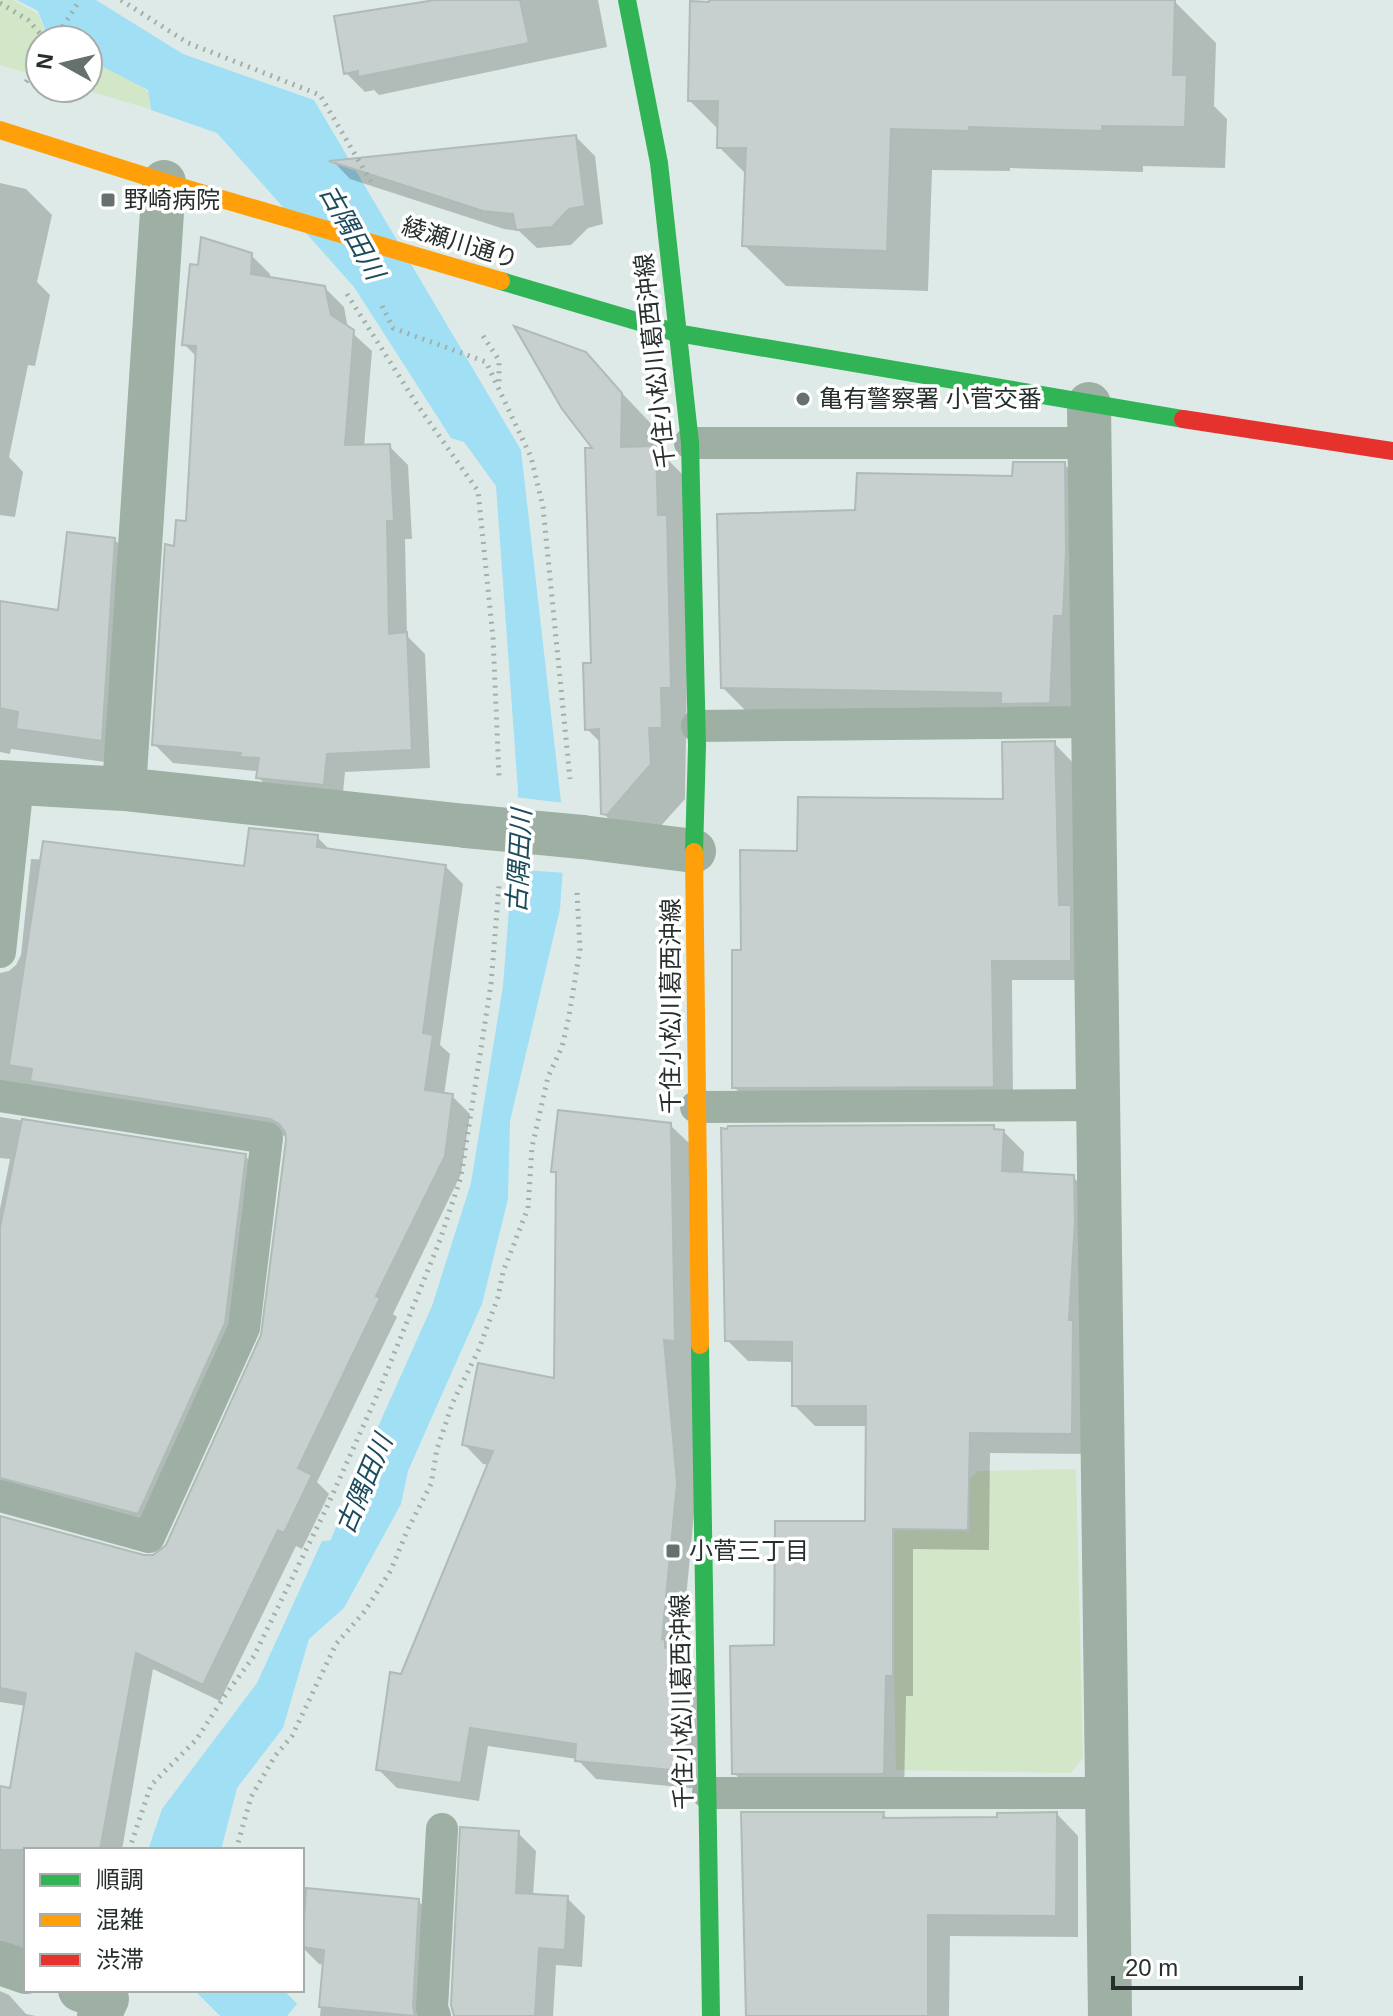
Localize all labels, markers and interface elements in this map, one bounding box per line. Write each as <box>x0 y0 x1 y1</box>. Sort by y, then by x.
north arrow <box>24 24 104 104</box>
text: N <box>31 52 58 71</box>
water label: 古隅田川 <box>314 179 392 287</box>
place label: 野崎病院 <box>124 186 220 213</box>
marker: 野崎病院 <box>99 191 117 209</box>
street label: 綾瀬川通り <box>399 212 521 273</box>
street label: 千住小松川葛西沖線 <box>630 252 679 470</box>
place label: 亀有警察署 小菅交番 <box>819 385 1042 412</box>
marker: 亀有警察署 小菅交番 <box>794 390 812 408</box>
water label: 古隅田川 <box>501 805 537 914</box>
street label: 千住小松川葛西沖線 <box>657 898 684 1114</box>
water label: 古隅田川 <box>330 1428 399 1538</box>
place label: 小菅三丁目 <box>689 1537 809 1564</box>
marker: 小菅三丁目 <box>664 1542 682 1560</box>
street label: 千住小松川葛西沖線 <box>666 1594 697 1810</box>
legend <box>24 1848 304 1992</box>
text: 順調 <box>96 1866 144 1893</box>
text: 混雑 <box>96 1906 144 1933</box>
scale bar <box>1113 1940 1301 1990</box>
text: 渋滞 <box>96 1946 144 1973</box>
text: 20 m <box>1125 1954 1178 1981</box>

